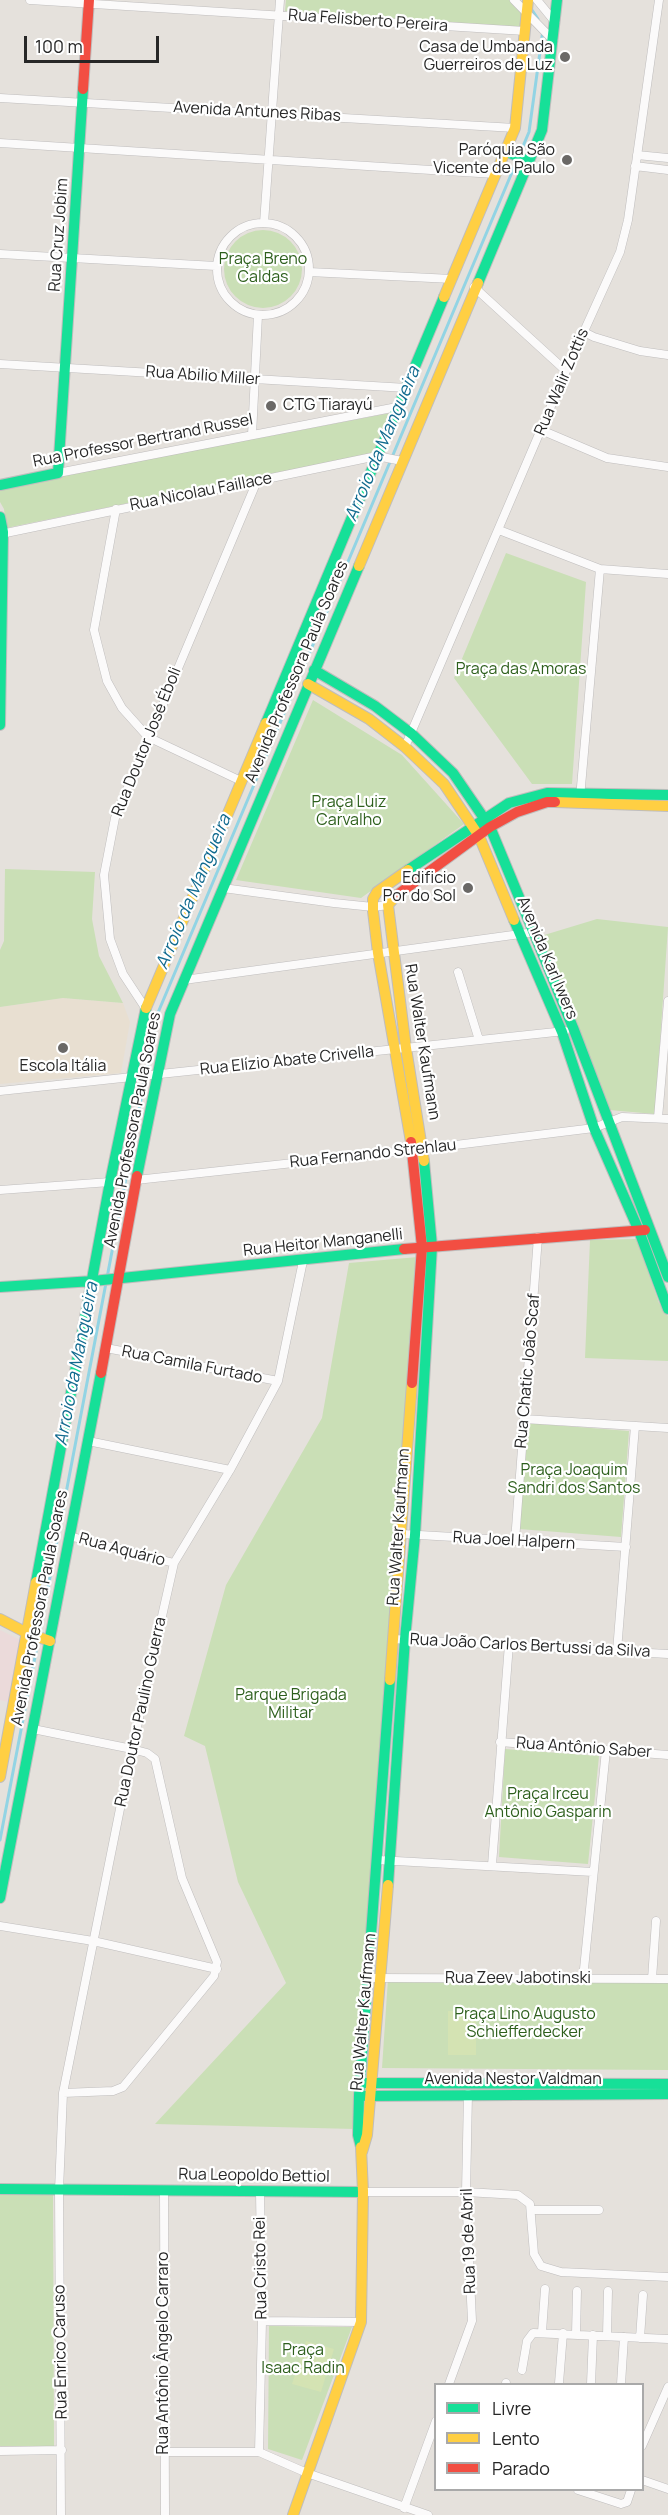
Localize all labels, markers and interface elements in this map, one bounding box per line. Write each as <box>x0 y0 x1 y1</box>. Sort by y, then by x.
street label: Rua Felisberto Pereira <box>287 6 449 36</box>
scale bar <box>27 24 162 62</box>
text: 100 m <box>35 34 83 58</box>
place label: Casa de Umbanda Guerreiros de Luz <box>419 38 553 76</box>
marker: Casa de Umbanda Guerreiros de Luz <box>558 50 572 64</box>
street label: Avenida Antunes Ribas <box>173 98 341 126</box>
place label: Paróquia São Vicente de Paulo <box>433 141 555 179</box>
marker: Paróquia São Vicente de Paulo <box>560 153 574 167</box>
street label: Rua Cruz Jobim <box>45 178 73 292</box>
park label: Praça Breno Caldas <box>219 250 307 288</box>
street label: Rua Walir Zottis <box>531 326 593 438</box>
street label: Rua Abilio Miller <box>145 362 261 390</box>
water label: Arroio da Mangueira <box>341 364 425 524</box>
place label: CTG Tiarayú <box>283 396 372 416</box>
marker: CTG Tiarayú <box>264 399 278 413</box>
street label: Rua Professor Bertrand Russel <box>31 410 255 472</box>
street label: Rua Nicolau Faillace <box>128 469 274 515</box>
street label: Avenida Professora Paula Soares <box>241 558 353 786</box>
park label: Praça das Amoras <box>456 660 586 680</box>
street label: Rua Doutor José Éboli <box>108 665 186 819</box>
park label: Praça Luiz Carvalho <box>312 793 386 831</box>
water label: Arroio da Mangueira <box>152 812 236 972</box>
place label: Edificio Por do Sol <box>383 869 456 907</box>
marker: Edificio Por do Sol <box>461 881 475 895</box>
street label: Avenida Karl Iwers <box>513 894 581 1022</box>
street label: Rua Walter Kaufmann <box>400 962 444 1122</box>
street label: Avenida Professora Paula Soares <box>101 1011 165 1249</box>
marker: Escola Itália <box>56 1041 70 1055</box>
street label: Rua Elízio Abate Crivella <box>199 1042 375 1080</box>
place label: Escola Itália <box>20 1057 106 1077</box>
street label: Rua Fernando Strehlau <box>289 1136 457 1172</box>
street label: Rua Heitor Manganelli <box>242 1225 404 1261</box>
water label: Arroio da Mangueira <box>51 1281 103 1447</box>
street label: Rua Chatic João Scaf <box>512 1293 544 1449</box>
street label: Rua Camila Furtado <box>120 1342 264 1388</box>
street label: Rua Walter Kaufmann <box>384 1448 414 1606</box>
park label: Praça Joaquim Sandri dos Santos <box>508 1461 640 1499</box>
street label: Avenida Professora Paula Soares <box>8 1489 72 1727</box>
street label: Rua Joel Halpern <box>452 1528 576 1554</box>
street label: Rua Aquário <box>77 1529 167 1571</box>
street label: Rua Doutor Paulino Guerra <box>112 1615 170 1809</box>
street label: Rua João Carlos Bertussi da Silva <box>409 1630 651 1662</box>
park label: Parque Brigada Militar <box>235 1686 347 1724</box>
street label: Rua Antônio Saber <box>515 1734 653 1762</box>
park label: Praça Irceu Antônio Gasparin <box>484 1785 612 1823</box>
street label: Rua Walter Kaufmann <box>348 1932 380 2092</box>
street label: Rua Zeev Jabotinski <box>445 1969 591 1989</box>
park label: Praça Lino Augusto Schiefferdecker <box>454 2005 596 2043</box>
street label: Avenida Nestor Valdman <box>424 2070 602 2090</box>
street label: Rua Leopoldo Bettiol <box>178 2165 330 2187</box>
street label: Rua 19 de Abril <box>458 2188 480 2294</box>
street label: Rua Cristo Rei <box>251 2216 271 2320</box>
street label: Rua Antônio Ângelo Carraro <box>154 2251 174 2455</box>
street label: Rua Enrico Caruso <box>50 2285 72 2419</box>
park label: Praça Isaac Radin <box>261 2341 345 2379</box>
legend <box>434 2383 644 2491</box>
text: Livre <box>492 2396 531 2420</box>
text: Lento <box>492 2426 540 2450</box>
text: Parado <box>492 2456 550 2480</box>

